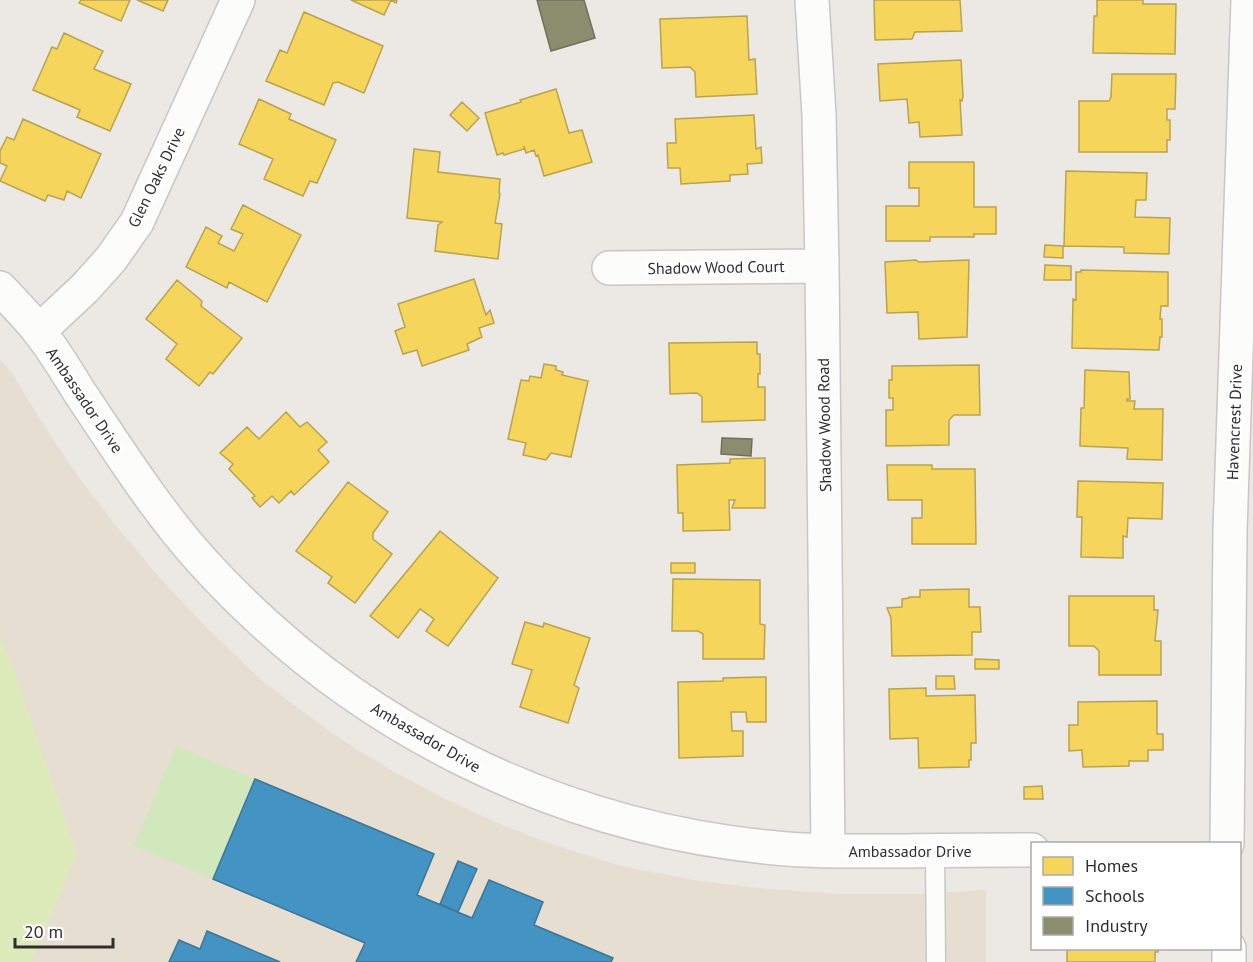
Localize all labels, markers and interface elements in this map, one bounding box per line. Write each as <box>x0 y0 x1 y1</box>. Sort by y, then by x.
street label: Glen Oaks Drive <box>123 124 189 230</box>
street label: Shadow Wood Court <box>647 256 785 278</box>
street label: Ambassador Drive <box>42 343 128 457</box>
street label: Shadow Wood Road <box>813 358 835 492</box>
street label: Havencrest Drive <box>1222 364 1246 480</box>
street label: Ambassador Drive <box>368 698 484 776</box>
street label: Ambassador Drive <box>848 841 972 861</box>
legend <box>1031 842 1241 950</box>
text: Homes <box>1085 854 1138 877</box>
text: Schools <box>1085 884 1145 907</box>
scale bar <box>15 911 112 949</box>
text: Industry <box>1085 914 1148 937</box>
text: 20 m <box>24 920 63 943</box>

